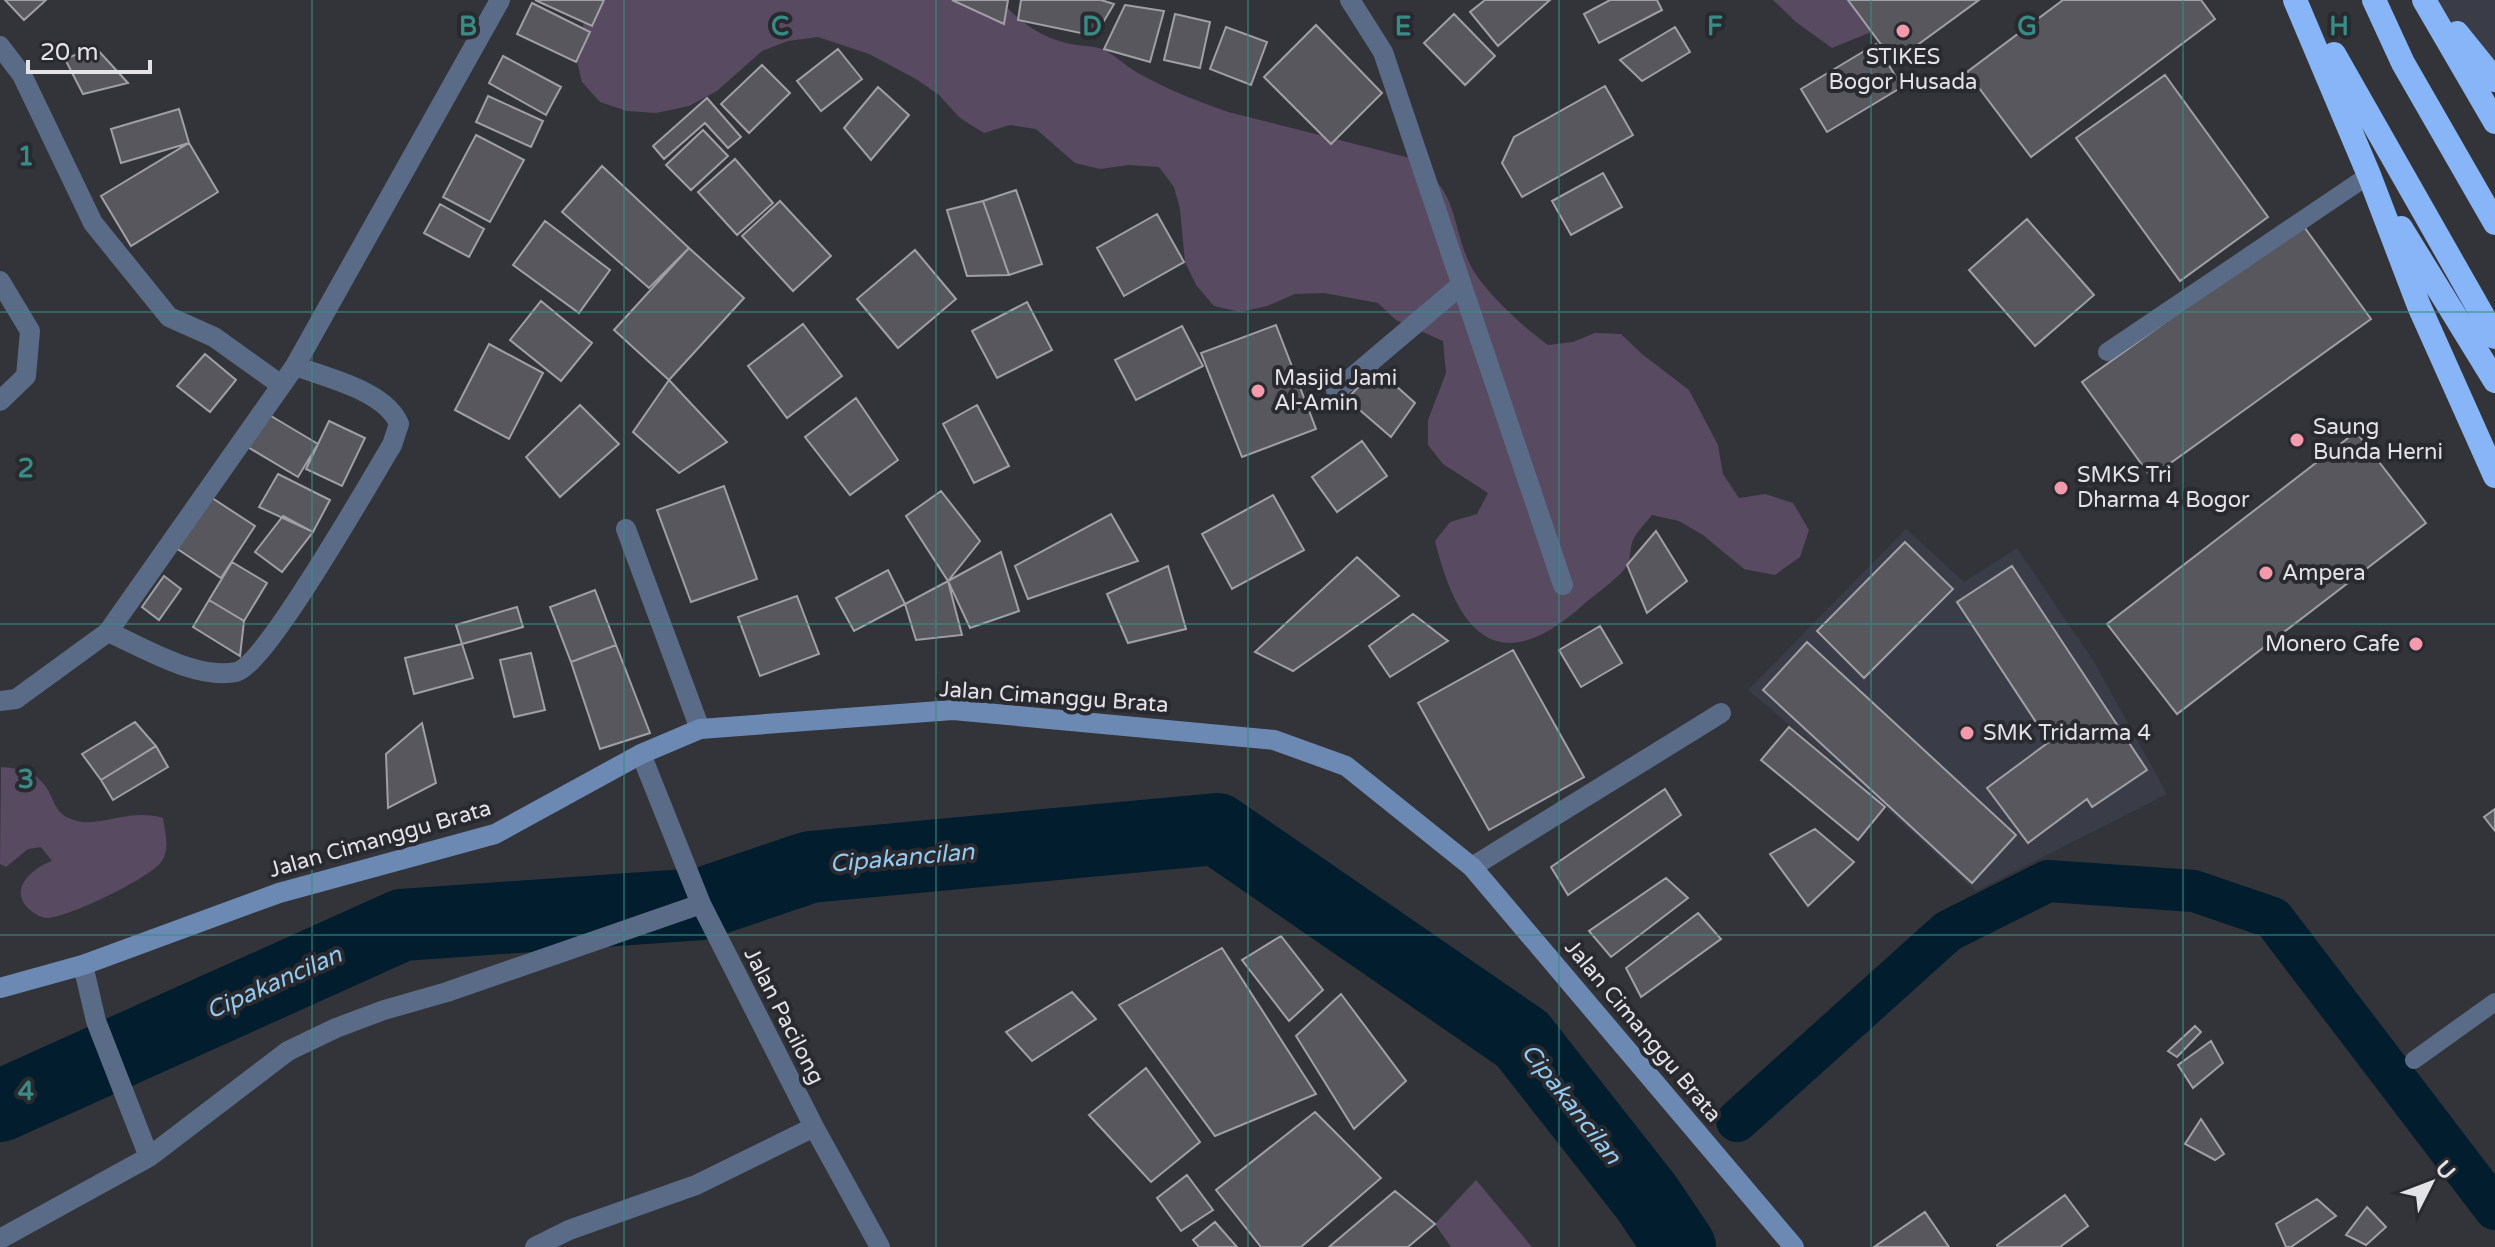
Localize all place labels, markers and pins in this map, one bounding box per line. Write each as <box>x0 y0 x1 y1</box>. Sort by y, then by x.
marker: STIKES Bogor Husada <box>1894 22 1912 40</box>
place label: STIKES Bogor Husada <box>1829 44 1977 95</box>
place label: Masjid Jami Al-Amin <box>1274 365 1397 416</box>
marker: Masjid Jami Al-Amin <box>1249 382 1267 400</box>
place label: Saung Bunda Herni <box>2313 414 2443 465</box>
marker: Saung Bunda Herni <box>2288 431 2306 449</box>
place label: SMKS Tri Dharma 4 Bogor <box>2077 462 2250 513</box>
marker: SMKS Tri Dharma 4 Bogor <box>2052 479 2070 497</box>
place label: Ampera <box>2282 560 2366 586</box>
marker: Ampera <box>2257 564 2275 582</box>
place label: Monero Cafe <box>2265 631 2400 657</box>
marker: Monero Cafe <box>2407 635 2425 653</box>
place label: SMK Tridarma 4 <box>1983 720 2151 746</box>
marker: SMK Tridarma 4 <box>1958 724 1976 742</box>

